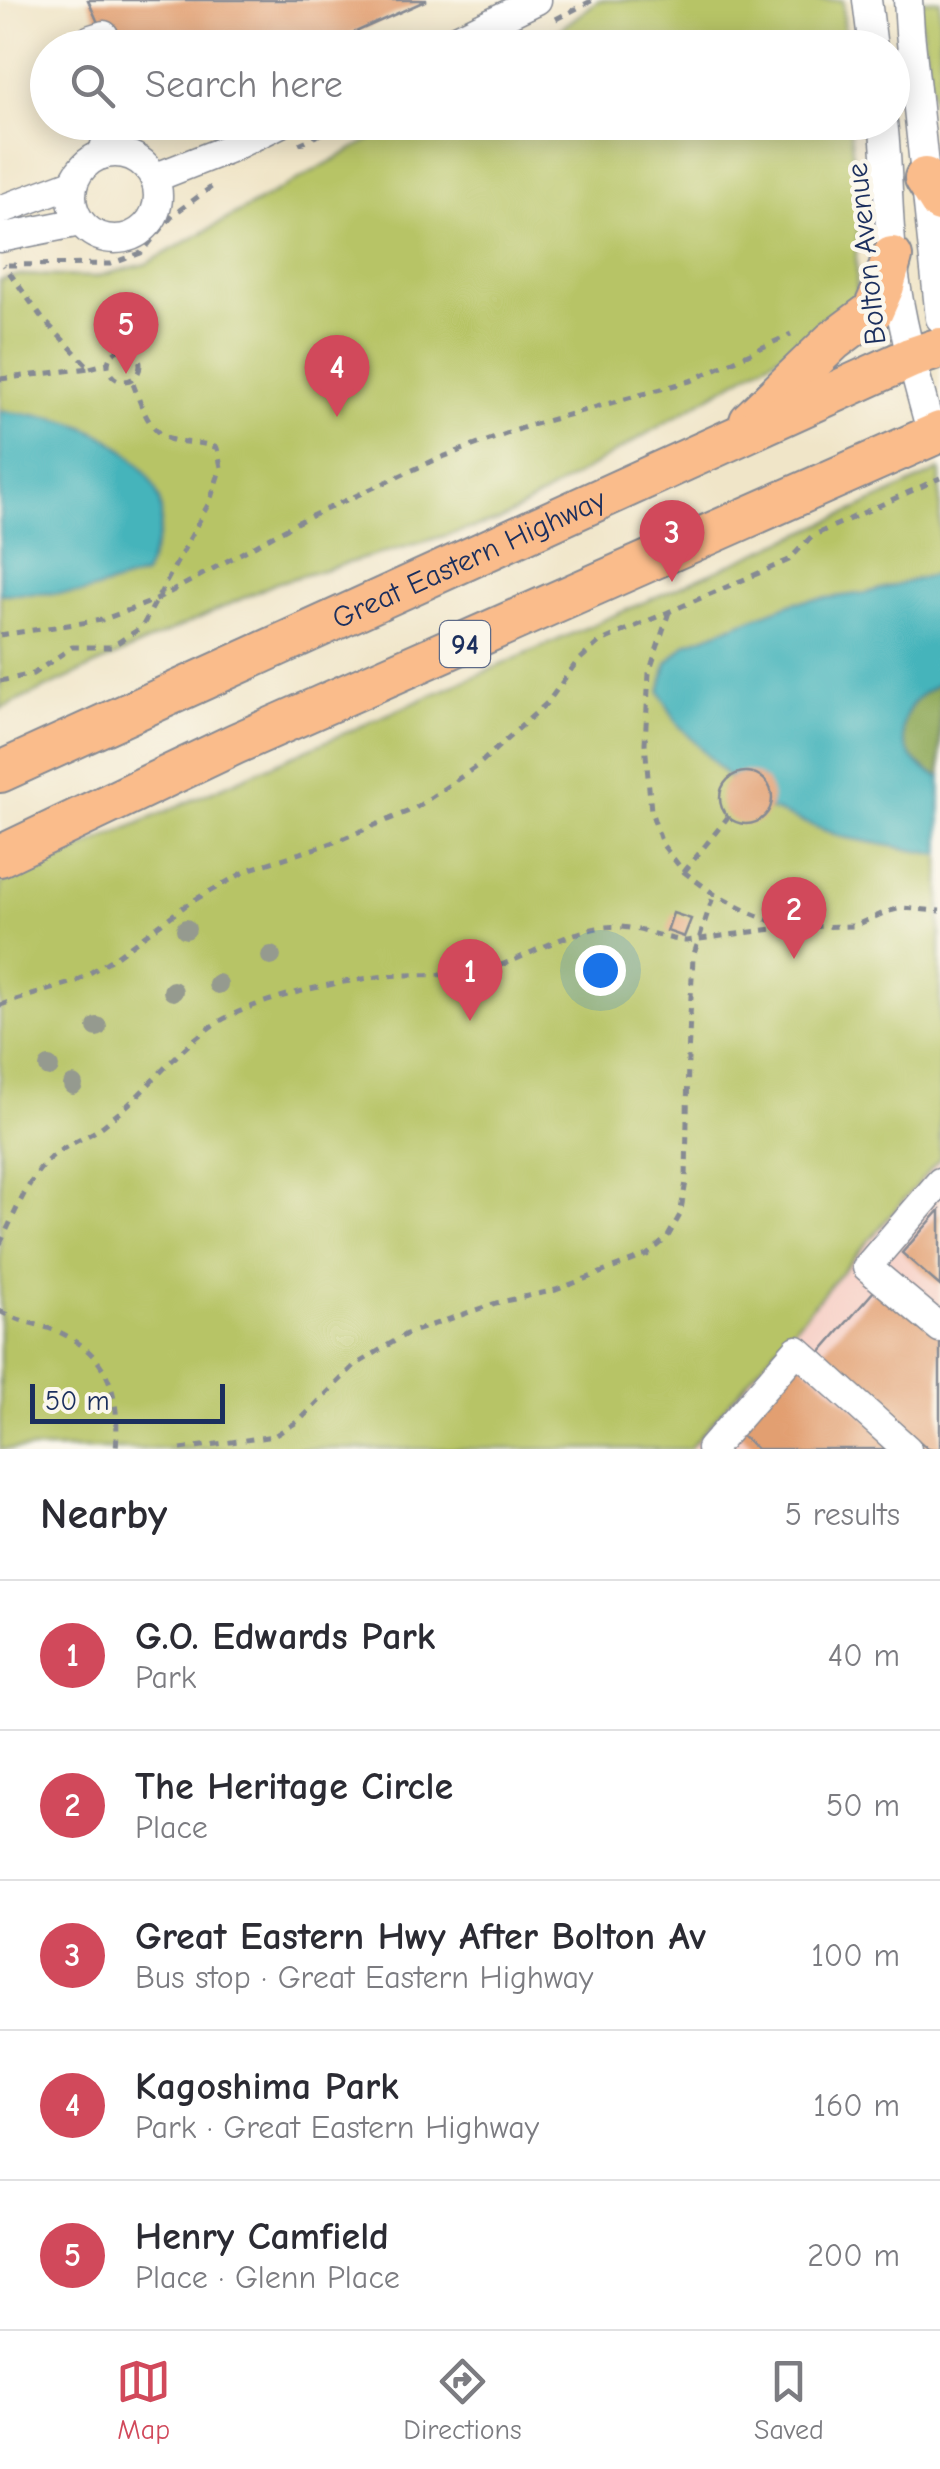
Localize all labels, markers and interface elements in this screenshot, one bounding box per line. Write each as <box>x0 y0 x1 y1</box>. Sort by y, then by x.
search box <box>30 30 910 140</box>
icon: search <box>65 58 120 113</box>
text: Search here <box>145 63 343 107</box>
street label: Bolton Avenue <box>840 161 893 347</box>
pin: 5 <box>94 292 158 374</box>
pin: 4 <box>304 334 370 417</box>
street label: Great Eastern Highway <box>327 482 612 636</box>
pin: 3 <box>640 500 704 582</box>
road number: 94 <box>440 621 490 667</box>
pin: 2 <box>762 876 826 959</box>
pin: 1 <box>438 938 502 1021</box>
your location <box>575 945 626 996</box>
scale bar <box>30 1379 225 1424</box>
text: 50 m <box>45 1385 110 1417</box>
text: Nearby <box>40 1490 167 1539</box>
text: 5 results <box>785 1496 900 1533</box>
text: G.O. Edwards Park <box>135 1615 435 1659</box>
text: 1 <box>66 1637 79 1674</box>
text: 40 m <box>828 1637 900 1674</box>
text: Park <box>135 1659 196 1696</box>
text: The Heritage Circle <box>135 1765 453 1809</box>
text: 2 <box>65 1787 80 1824</box>
text: 50 m <box>826 1787 900 1824</box>
text: Place <box>135 1809 208 1846</box>
text: Great Eastern Hwy After Bolton Av <box>135 1915 706 1959</box>
text: 3 <box>65 1937 80 1974</box>
text: 100 m <box>811 1937 900 1974</box>
text: Bus stop · Great Eastern Highway <box>135 1959 593 1996</box>
text: Kagoshima Park <box>135 2065 399 2109</box>
text: 4 <box>65 2087 80 2124</box>
text: 160 m <box>813 2087 900 2124</box>
text: Park · Great Eastern Highway <box>135 2109 539 2146</box>
text: Henry Camfield <box>135 2215 389 2259</box>
text: 5 <box>64 2237 81 2274</box>
text: 200 m <box>807 2237 900 2274</box>
text: Place · Glenn Place <box>135 2259 400 2296</box>
tab: Map <box>116 2354 171 2446</box>
tab: Directions <box>403 2354 522 2446</box>
tab: Saved <box>754 2354 824 2446</box>

